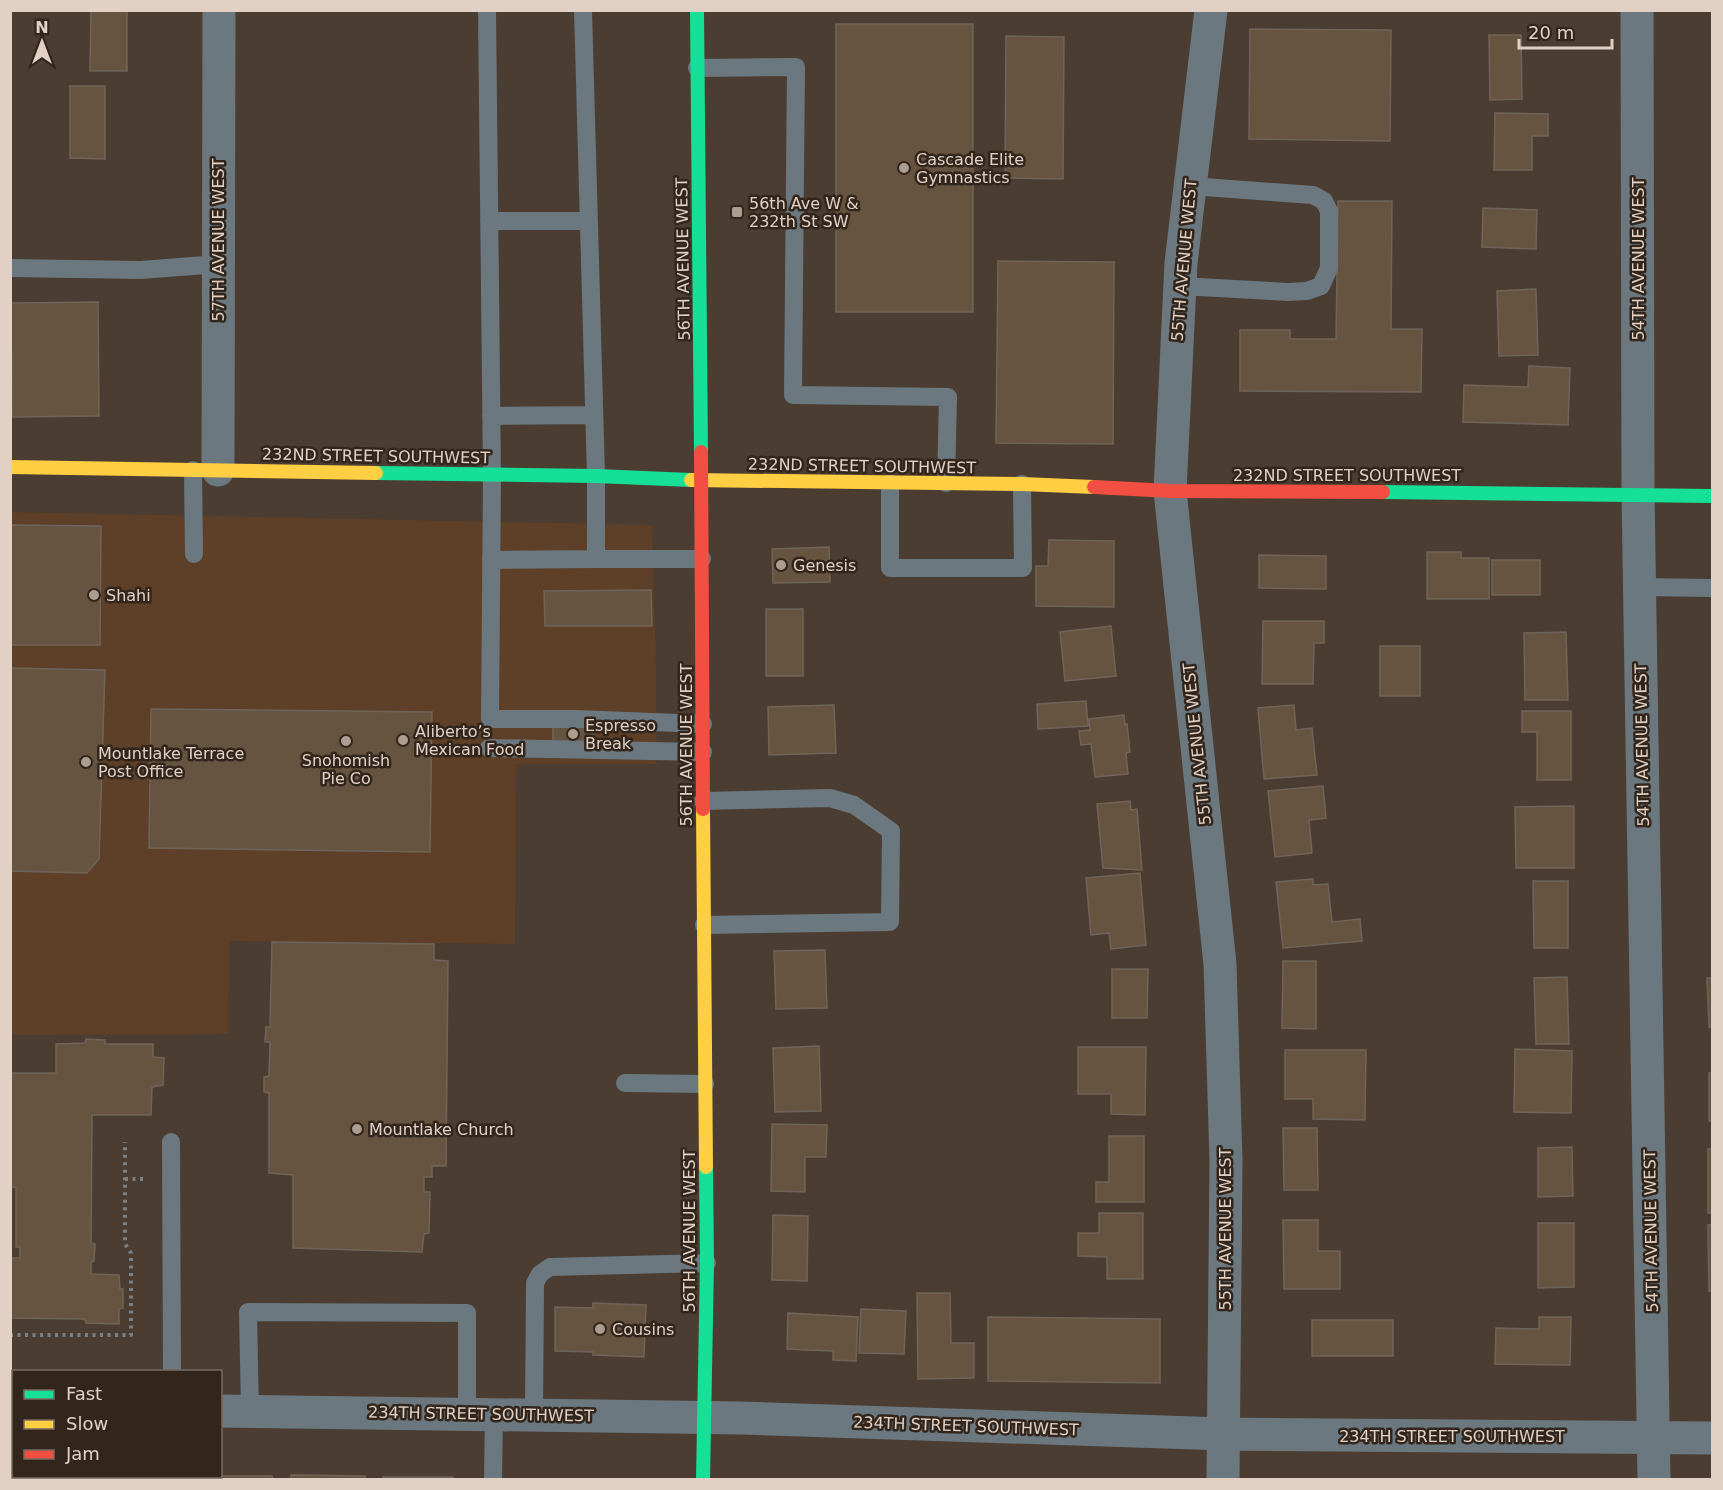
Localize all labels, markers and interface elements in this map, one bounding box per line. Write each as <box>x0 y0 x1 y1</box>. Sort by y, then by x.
north arrow <box>12 12 72 72</box>
scale bar <box>1519 12 1612 50</box>
text: N <box>35 18 49 37</box>
text: 20 m <box>1528 22 1574 43</box>
place label: Cascade Elite Gymnastics <box>916 150 1024 187</box>
street label: 57TH AVENUE WEST <box>209 158 228 321</box>
marker: Cascade Elite Gymnastics <box>897 161 911 175</box>
street label: 56TH AVENUE WEST <box>672 177 694 341</box>
street label: 54TH AVENUE WEST <box>1629 177 1648 340</box>
street label: 55TH AVENUE WEST <box>1167 178 1201 342</box>
place label: 56th Ave W & 232th St SW <box>749 194 859 231</box>
marker: 56th Ave W & 232th St SW <box>730 205 744 219</box>
street label: 232ND STREET SOUTHWEST <box>262 445 490 467</box>
street label: 232ND STREET SOUTHWEST <box>748 455 976 477</box>
street label: 232ND STREET SOUTHWEST <box>1233 466 1461 485</box>
place label: Genesis <box>793 556 856 575</box>
marker: Genesis <box>774 558 788 572</box>
place label: Shahi <box>106 586 151 605</box>
marker: Shahi <box>87 588 101 602</box>
street label: 55TH AVENUE WEST <box>1179 662 1215 826</box>
street label: 56TH AVENUE WEST <box>677 663 696 826</box>
street label: 54TH AVENUE WEST <box>1631 663 1653 827</box>
place label: Espresso Break <box>585 716 656 753</box>
place label: Aliberto’s Mexican Food <box>415 722 524 759</box>
marker: Espresso Break <box>566 727 580 741</box>
marker: Aliberto’s Mexican Food <box>396 733 410 747</box>
marker: Snohomish Pie Co <box>339 734 353 748</box>
place label: Mountlake Terrace Post Office <box>98 744 244 781</box>
place label: Snohomish Pie Co <box>302 751 390 788</box>
marker: Mountlake Terrace Post Office <box>79 755 93 769</box>
place label: Mountlake Church <box>369 1120 514 1139</box>
marker: Mountlake Church <box>350 1122 364 1136</box>
street label: 55TH AVENUE WEST <box>1216 1147 1235 1310</box>
street label: 56TH AVENUE WEST <box>680 1149 699 1312</box>
street label: 54TH AVENUE WEST <box>1640 1149 1662 1313</box>
place label: Cousins <box>612 1320 674 1339</box>
marker: Cousins <box>593 1322 607 1336</box>
legend <box>12 1370 222 1478</box>
text: Fast <box>66 1383 102 1404</box>
street label: 234TH STREET SOUTHWEST <box>368 1403 594 1425</box>
text: Slow <box>66 1413 108 1434</box>
street label: 234TH STREET SOUTHWEST <box>853 1413 1079 1439</box>
street label: 234TH STREET SOUTHWEST <box>1339 1427 1565 1446</box>
text: Jam <box>65 1443 100 1464</box>

